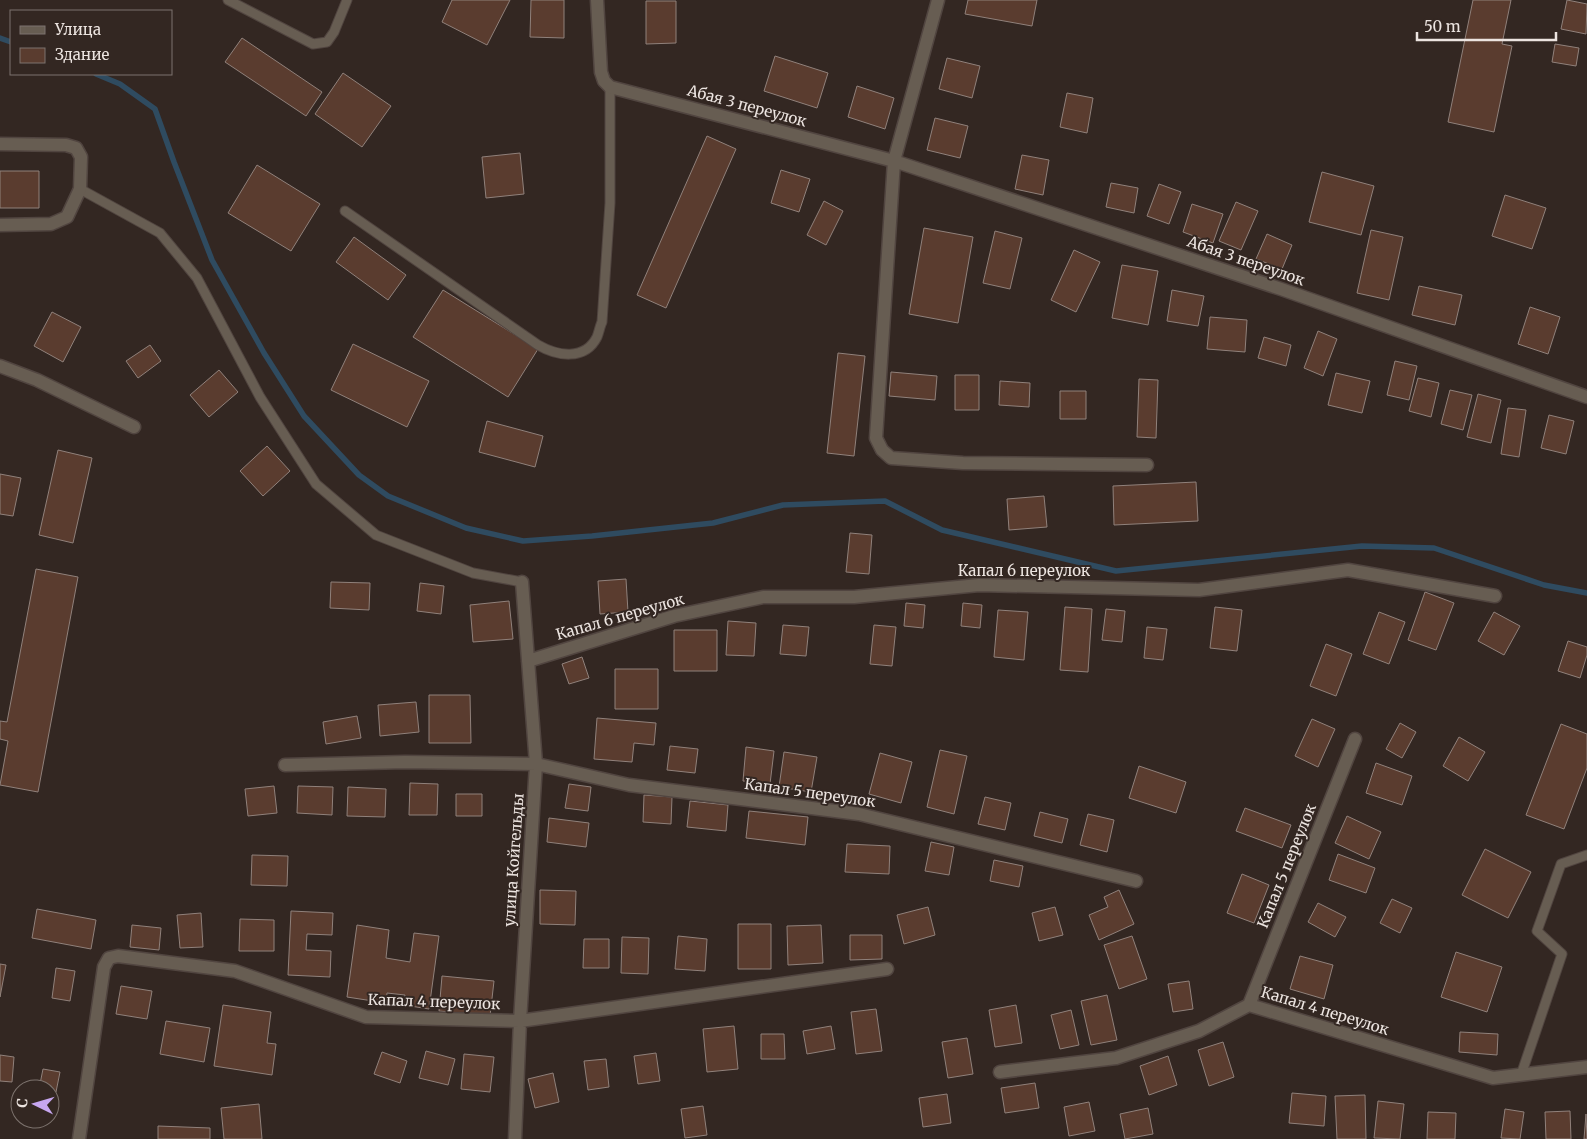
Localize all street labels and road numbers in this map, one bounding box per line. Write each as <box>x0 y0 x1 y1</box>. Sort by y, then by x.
street label: Абая 3 переулок <box>684 80 809 131</box>
street label: Абая 3 переулок <box>1184 231 1308 290</box>
street label: Капал 6 переулок <box>958 561 1091 580</box>
street label: Капал 6 переулок <box>554 589 687 644</box>
street label: Капал 5 переулок <box>743 774 877 811</box>
street label: улица Койгельды <box>499 793 528 927</box>
street label: Капал 5 переулок <box>1253 800 1320 931</box>
street label: Капал 4 переулок <box>1259 982 1392 1039</box>
street label: Капал 4 переулок <box>367 990 501 1013</box>

